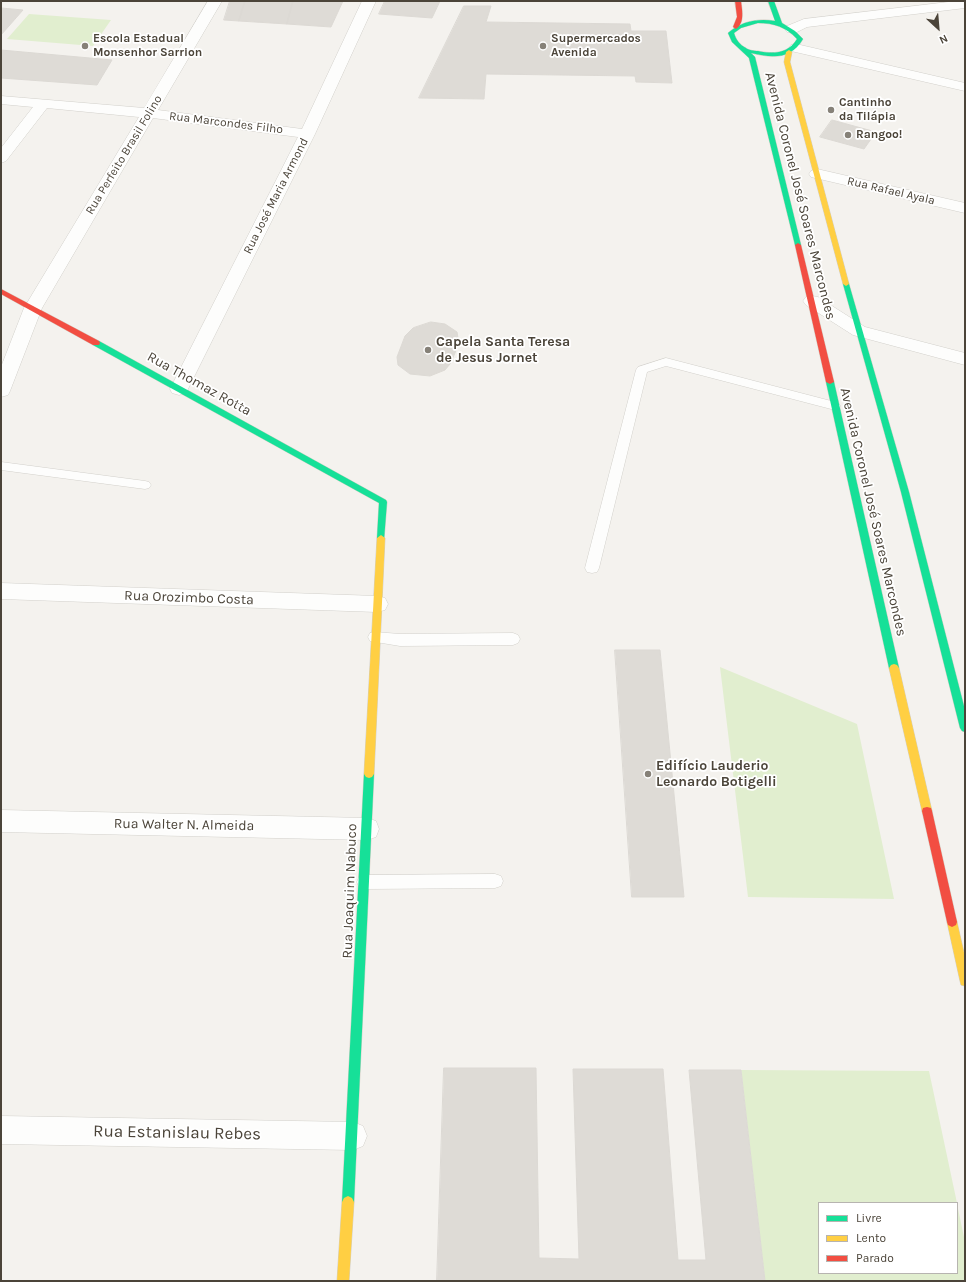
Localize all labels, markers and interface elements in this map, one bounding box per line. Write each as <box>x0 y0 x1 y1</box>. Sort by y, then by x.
north arrow <box>918 8 958 48</box>
place label: Escola Estadual Monsenhor Sarrion <box>93 32 202 60</box>
place label: Supermercados Avenida <box>551 32 641 60</box>
text: N <box>937 32 950 47</box>
marker: Escola Estadual Monsenhor Sarrion <box>80 41 90 51</box>
marker: Supermercados Avenida <box>538 41 548 51</box>
street label: Avenida Coronel José Soares Marcondes <box>761 71 839 321</box>
street label: Rua Perfeito Brasil Folino <box>83 93 165 217</box>
place label: Cantinho da Tilápia <box>839 96 896 124</box>
marker: Cantinho da Tilápia <box>826 105 836 115</box>
street label: Rua Marcondes Filho <box>168 109 284 137</box>
place label: Rangoo! <box>856 128 902 142</box>
marker: Rangoo! <box>843 130 853 140</box>
street label: Rua José Maria Armond <box>240 136 312 256</box>
street label: Rua Rafael Ayala <box>846 174 936 208</box>
place label: Capela Santa Teresa de Jesus Jornet <box>436 334 570 366</box>
marker: Capela Santa Teresa de Jesus Jornet <box>423 345 433 355</box>
street label: Rua Thomaz Rotta <box>144 348 254 420</box>
street label: Avenida Coronel José Soares Marcondes <box>836 386 910 638</box>
street label: Rua Orozimbo Costa <box>124 587 254 609</box>
place label: Edifício Lauderio Leonardo Botigelli <box>656 758 777 790</box>
marker: Edifício Lauderio Leonardo Botigelli <box>643 769 653 779</box>
street label: Rua Walter N. Almeida <box>114 815 254 835</box>
street label: Rua Joaquim Nabuco <box>339 823 361 959</box>
street label: Rua Estanislau Rebes <box>93 1121 261 1145</box>
legend <box>818 1202 958 1274</box>
text: Livre <box>856 1211 882 1225</box>
text: Lento <box>856 1231 886 1245</box>
text: Parado <box>856 1251 894 1265</box>

